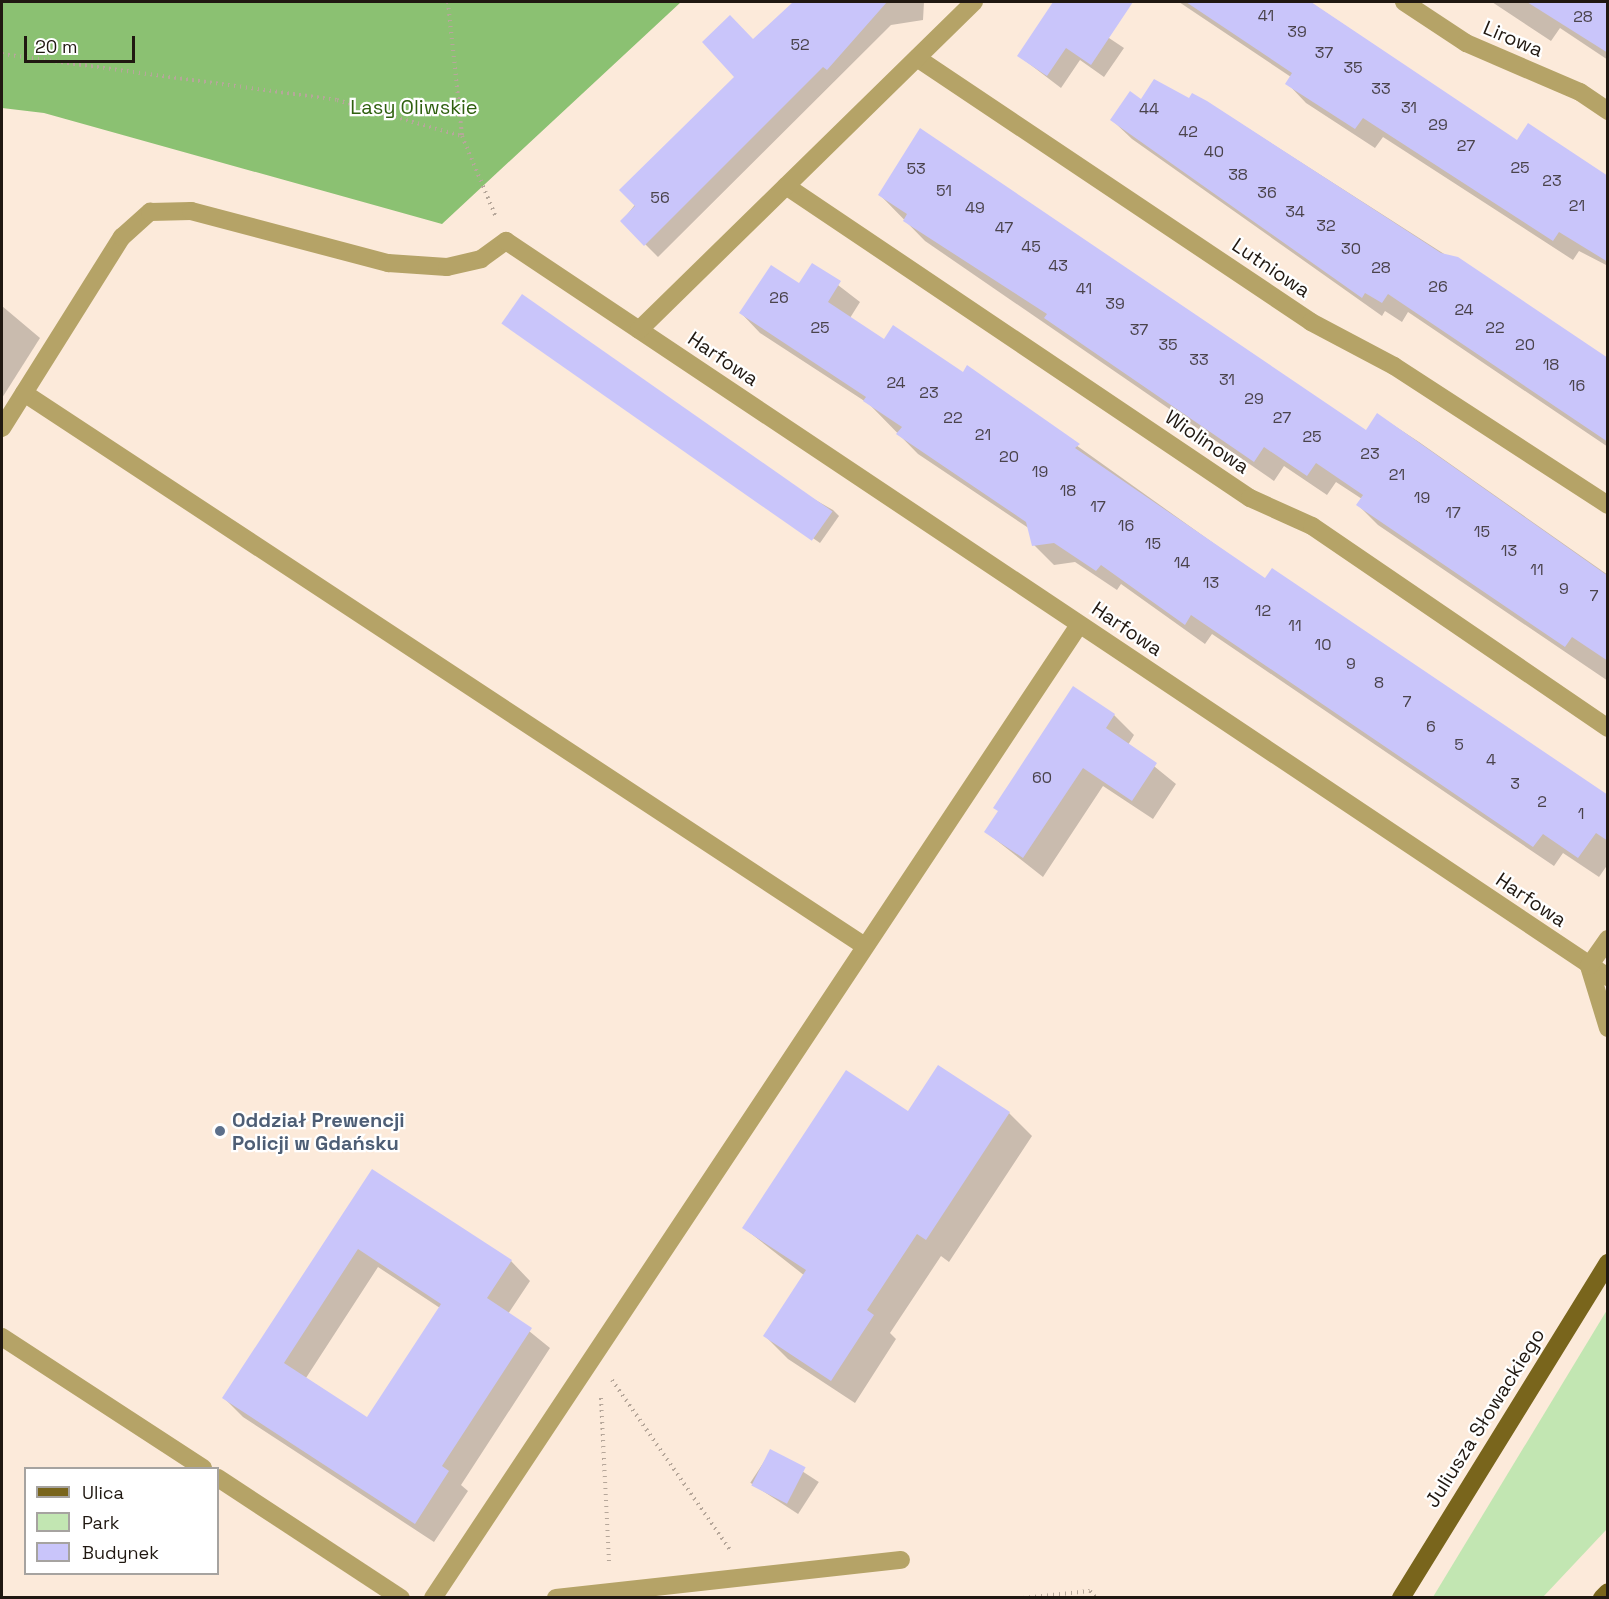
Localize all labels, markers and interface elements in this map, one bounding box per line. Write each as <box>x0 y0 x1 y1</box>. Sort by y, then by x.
house number: 41 <box>1258 6 1274 26</box>
house number: 28 <box>1573 7 1593 27</box>
street label: Lirowa <box>1480 16 1546 62</box>
house number: 39 <box>1287 22 1307 42</box>
scale bar <box>27 24 138 62</box>
text: 20 m <box>35 35 78 58</box>
house number: 52 <box>790 35 810 55</box>
house number: 37 <box>1315 43 1333 63</box>
house number: 35 <box>1343 58 1363 78</box>
house number: 33 <box>1371 79 1391 99</box>
park label: Lasy Oliwskie <box>350 95 478 119</box>
house number: 31 <box>1401 98 1417 118</box>
house number: 44 <box>1139 99 1159 119</box>
house number: 29 <box>1428 115 1448 135</box>
house number: 42 <box>1178 122 1198 142</box>
house number: 27 <box>1457 136 1475 156</box>
house number: 40 <box>1204 142 1224 162</box>
house number: 25 <box>1510 158 1530 178</box>
house number: 53 <box>906 159 926 179</box>
house number: 38 <box>1228 165 1248 185</box>
house number: 23 <box>1542 171 1562 191</box>
house number: 51 <box>936 181 952 201</box>
house number: 36 <box>1257 183 1277 203</box>
house number: 56 <box>650 188 670 208</box>
house number: 21 <box>1569 196 1585 216</box>
house number: 49 <box>965 198 985 218</box>
house number: 34 <box>1285 202 1305 222</box>
house number: 32 <box>1316 216 1336 236</box>
house number: 47 <box>995 218 1013 238</box>
street label: Lutniowa <box>1227 233 1315 303</box>
house number: 45 <box>1021 237 1041 257</box>
house number: 30 <box>1341 239 1361 259</box>
house number: 43 <box>1048 256 1068 276</box>
house number: 28 <box>1371 258 1391 278</box>
house number: 26 <box>1428 277 1448 297</box>
house number: 41 <box>1076 279 1092 299</box>
house number: 26 <box>769 288 789 308</box>
house number: 39 <box>1105 294 1125 314</box>
house number: 24 <box>1454 300 1474 320</box>
house number: 25 <box>810 318 830 338</box>
house number: 22 <box>1485 318 1505 338</box>
house number: 37 <box>1130 320 1148 340</box>
street label: Harfowa <box>683 327 763 391</box>
house number: 35 <box>1158 335 1178 355</box>
house number: 20 <box>1515 335 1535 355</box>
house number: 33 <box>1189 350 1209 370</box>
house number: 18 <box>1543 355 1559 375</box>
house number: 31 <box>1219 370 1235 390</box>
house number: 24 <box>886 373 906 393</box>
house number: 16 <box>1569 376 1585 396</box>
house number: 23 <box>919 383 939 403</box>
house number: 29 <box>1244 389 1264 409</box>
street label: Wiolinowa <box>1160 405 1254 479</box>
house number: 22 <box>943 408 963 428</box>
house number: 27 <box>1273 408 1291 428</box>
house number: 21 <box>975 425 991 445</box>
house number: 25 <box>1302 427 1322 447</box>
house number: 23 <box>1360 444 1380 464</box>
house number: 20 <box>999 447 1019 467</box>
house number: 19 <box>1032 462 1048 482</box>
house number: 21 <box>1389 465 1405 485</box>
house number: 18 <box>1060 481 1076 501</box>
house number: 19 <box>1414 488 1430 508</box>
house number: 17 <box>1090 497 1106 517</box>
house number: 17 <box>1445 503 1461 523</box>
house number: 16 <box>1118 516 1134 536</box>
house number: 15 <box>1474 522 1490 542</box>
house number: 15 <box>1145 534 1161 554</box>
house number: 13 <box>1501 541 1517 561</box>
house number: 14 <box>1174 553 1190 573</box>
house number: 11 <box>1530 560 1544 580</box>
house number: 13 <box>1203 573 1219 593</box>
house number: 9 <box>1559 579 1569 599</box>
house number: 7 <box>1589 586 1599 606</box>
street label: Harfowa <box>1087 597 1167 661</box>
house number: 12 <box>1255 601 1271 621</box>
house number: 11 <box>1288 616 1302 636</box>
house number: 10 <box>1315 635 1331 655</box>
house number: 9 <box>1346 654 1356 674</box>
house number: 8 <box>1374 673 1384 693</box>
house number: 7 <box>1402 692 1412 712</box>
house number: 6 <box>1426 717 1436 737</box>
house number: 5 <box>1454 735 1464 755</box>
house number: 4 <box>1486 750 1496 770</box>
house number: 60 <box>1032 768 1052 788</box>
house number: 3 <box>1510 774 1520 794</box>
house number: 2 <box>1537 792 1547 812</box>
house number: 1 <box>1578 804 1584 824</box>
street label: Harfowa <box>1491 868 1571 932</box>
place label: Oddział Prewencji Policji w Gdańsku <box>232 1108 405 1155</box>
marker: Oddział Prewencji Policji w Gdańsku <box>213 1124 227 1138</box>
street label: Juliusza Słowackiego <box>1420 1324 1550 1512</box>
legend <box>24 1467 219 1575</box>
text: Ulica <box>82 1481 124 1504</box>
text: Park <box>82 1511 119 1534</box>
text: Budynek <box>82 1541 159 1564</box>

